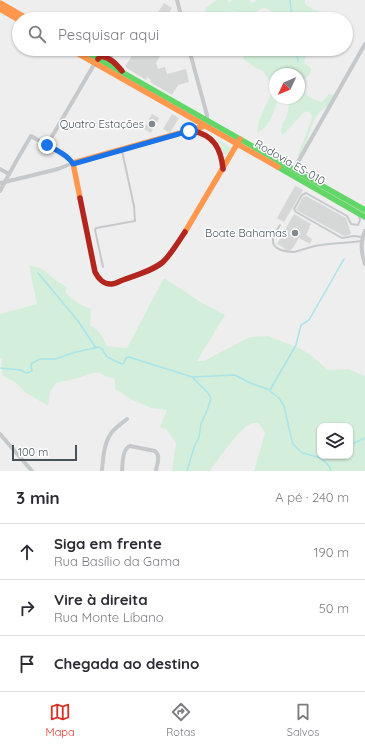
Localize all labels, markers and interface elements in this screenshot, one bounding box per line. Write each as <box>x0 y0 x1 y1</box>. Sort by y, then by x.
search box <box>12 12 353 56</box>
icon: search <box>26 23 48 45</box>
text: Pesquisar aqui <box>58 25 159 44</box>
north arrow <box>269 68 305 104</box>
place label: Quatro Estações <box>60 117 144 131</box>
marker: Quatro Estações <box>147 119 157 129</box>
route start <box>180 122 198 140</box>
route end <box>38 136 56 154</box>
street label: Rodovia ES-010 <box>252 136 328 188</box>
place label: Boate Bahamas <box>205 226 287 240</box>
marker: Boate Bahamas <box>290 228 300 238</box>
map controls <box>317 423 353 459</box>
button: layers <box>317 423 353 459</box>
scale bar <box>12 443 77 462</box>
text: 100 m <box>18 445 48 459</box>
text: 3 min <box>16 487 60 508</box>
text: A pé · 240 m <box>275 489 349 505</box>
text: Siga em frente <box>54 534 162 553</box>
icon: ahead <box>16 541 38 563</box>
text: 190 m <box>314 544 349 560</box>
text: Rua Basílio da Gama <box>54 553 180 569</box>
text: Vire à direita <box>54 590 148 609</box>
icon: right <box>16 597 38 619</box>
text: 50 m <box>319 600 349 616</box>
text: Rua Monte Líbano <box>54 609 164 625</box>
icon: arrive <box>16 653 38 675</box>
text: Chegada ao destino <box>54 654 199 673</box>
tab: Mapa <box>46 701 75 739</box>
tab: Rotas <box>166 701 195 739</box>
tab: Salvos <box>287 701 319 739</box>

